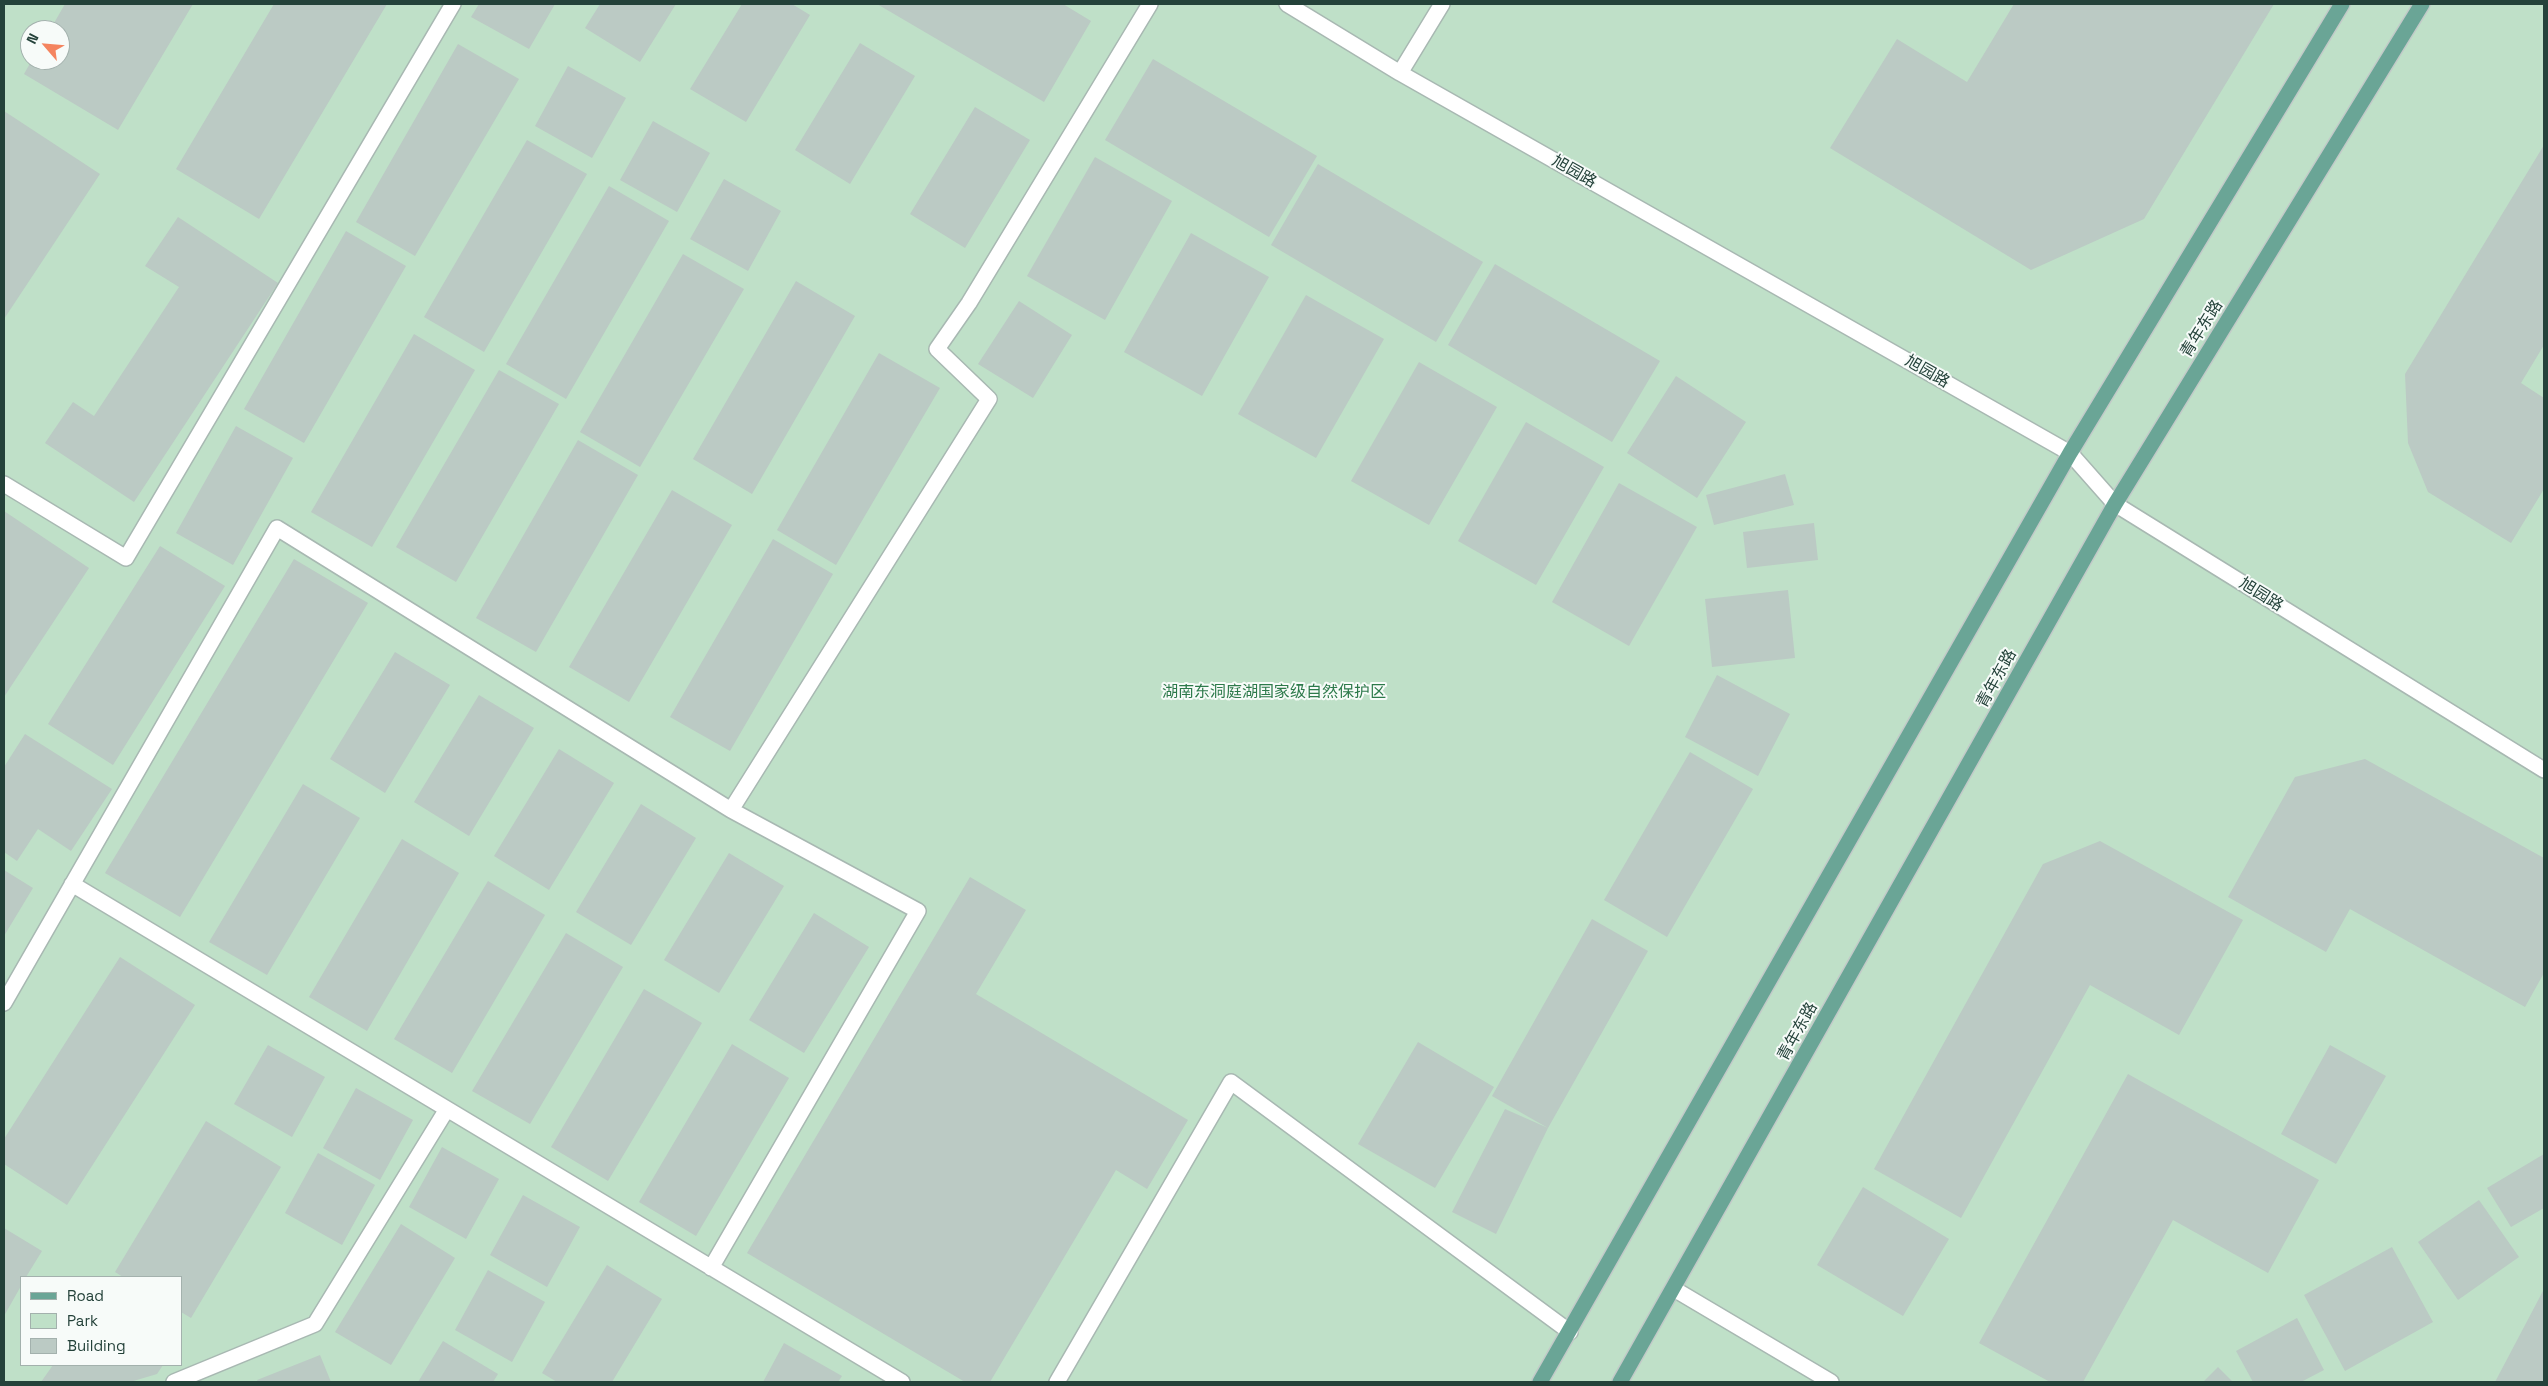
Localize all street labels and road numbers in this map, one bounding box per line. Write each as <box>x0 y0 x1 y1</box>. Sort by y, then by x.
street label: 旭园路 <box>1548 152 1600 192</box>
street label: 青年东路 <box>2177 297 2227 361</box>
street label: 旭园路 <box>1901 352 1953 392</box>
street label: 旭园路 <box>2236 574 2286 616</box>
street label: 青年东路 <box>1973 646 2021 712</box>
street label: 青年东路 <box>1774 999 1822 1065</box>

